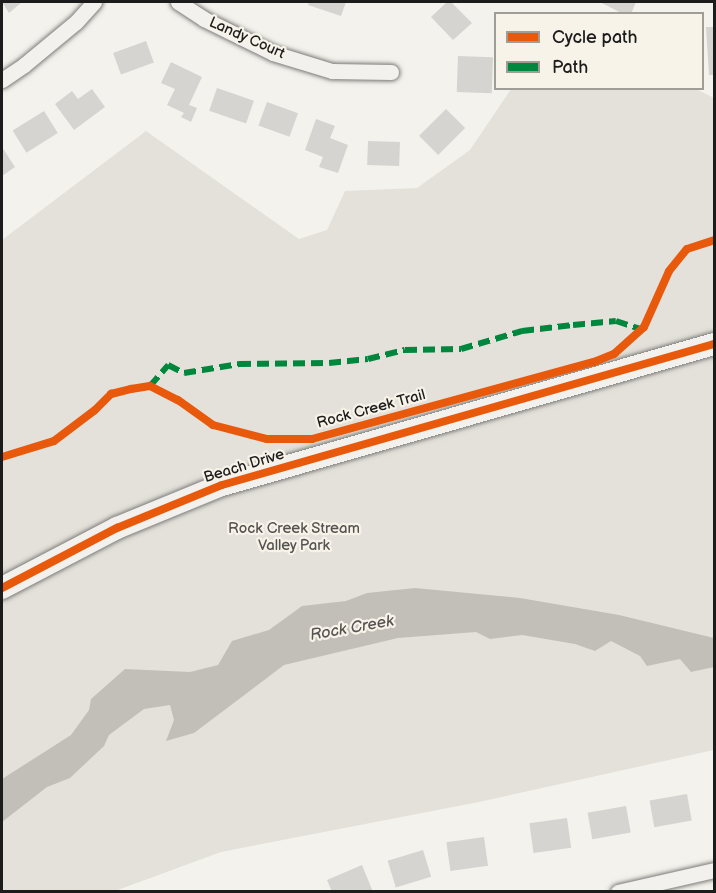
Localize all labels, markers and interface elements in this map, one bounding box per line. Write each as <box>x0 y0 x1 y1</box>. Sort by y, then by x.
legend <box>494 12 704 90</box>
street label: Landy Court <box>206 13 288 63</box>
text: Cycle path <box>552 27 638 48</box>
text: Path <box>552 57 588 78</box>
street label: Rock Creek Trail <box>314 386 428 432</box>
street label: Beach Drive <box>202 445 286 487</box>
park label: Rock Creek Stream Valley Park <box>228 519 360 554</box>
water label: Rock Creek <box>309 612 395 646</box>

